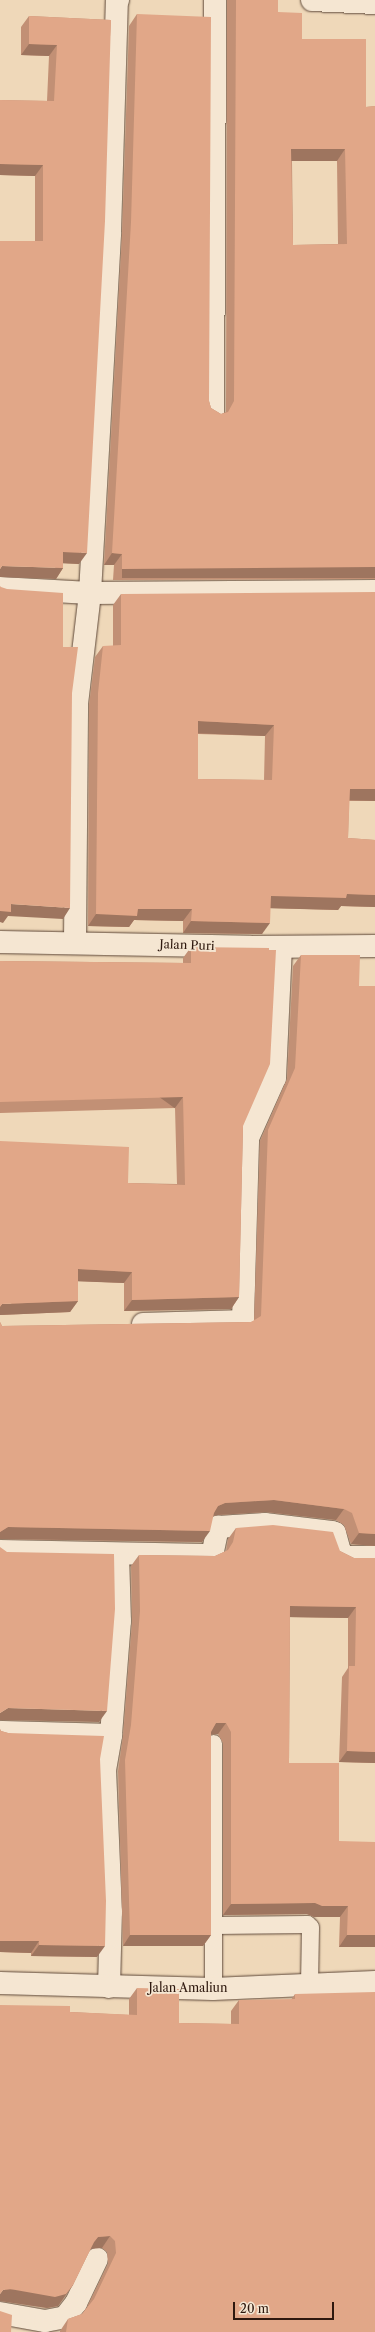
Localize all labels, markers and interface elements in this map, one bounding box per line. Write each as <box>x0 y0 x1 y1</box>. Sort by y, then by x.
street label: Jalan Puri <box>159 937 215 953</box>
street label: Jalan Amaliun <box>148 1981 228 1995</box>
scale bar <box>235 2294 336 2320</box>
text: 20 m <box>240 2301 269 2316</box>

